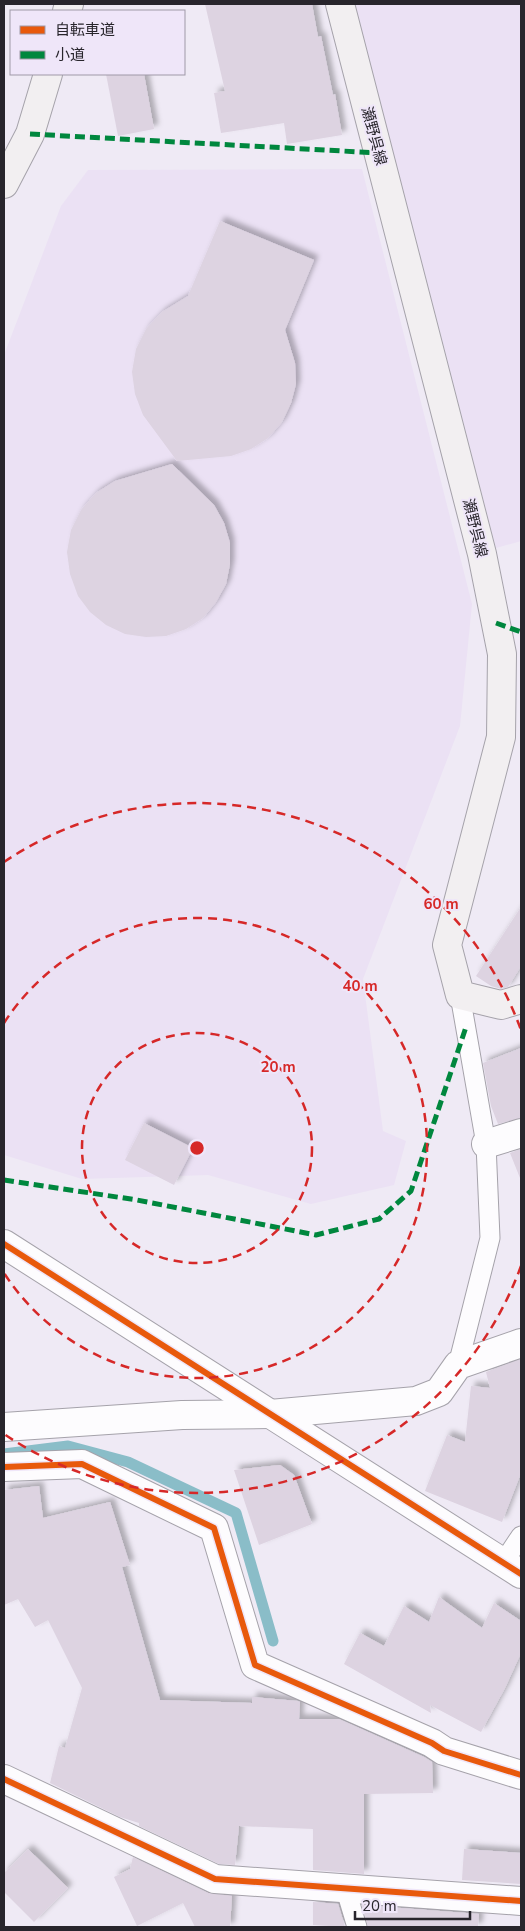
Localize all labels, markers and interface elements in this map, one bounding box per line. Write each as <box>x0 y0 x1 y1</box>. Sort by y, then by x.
legend <box>10 10 185 75</box>
text: 自転車道 <box>55 20 115 40</box>
text: 小道 <box>55 45 85 65</box>
street label: 瀬野呉線 <box>357 104 391 168</box>
street label: 瀬野呉線 <box>458 496 492 560</box>
text: 60 m <box>423 894 459 914</box>
text: 40 m <box>342 976 378 996</box>
text: 20 m <box>260 1057 296 1077</box>
centre of rings <box>188 1139 206 1157</box>
scale bar <box>355 1888 470 1920</box>
text: 20 m <box>362 1896 397 1916</box>

